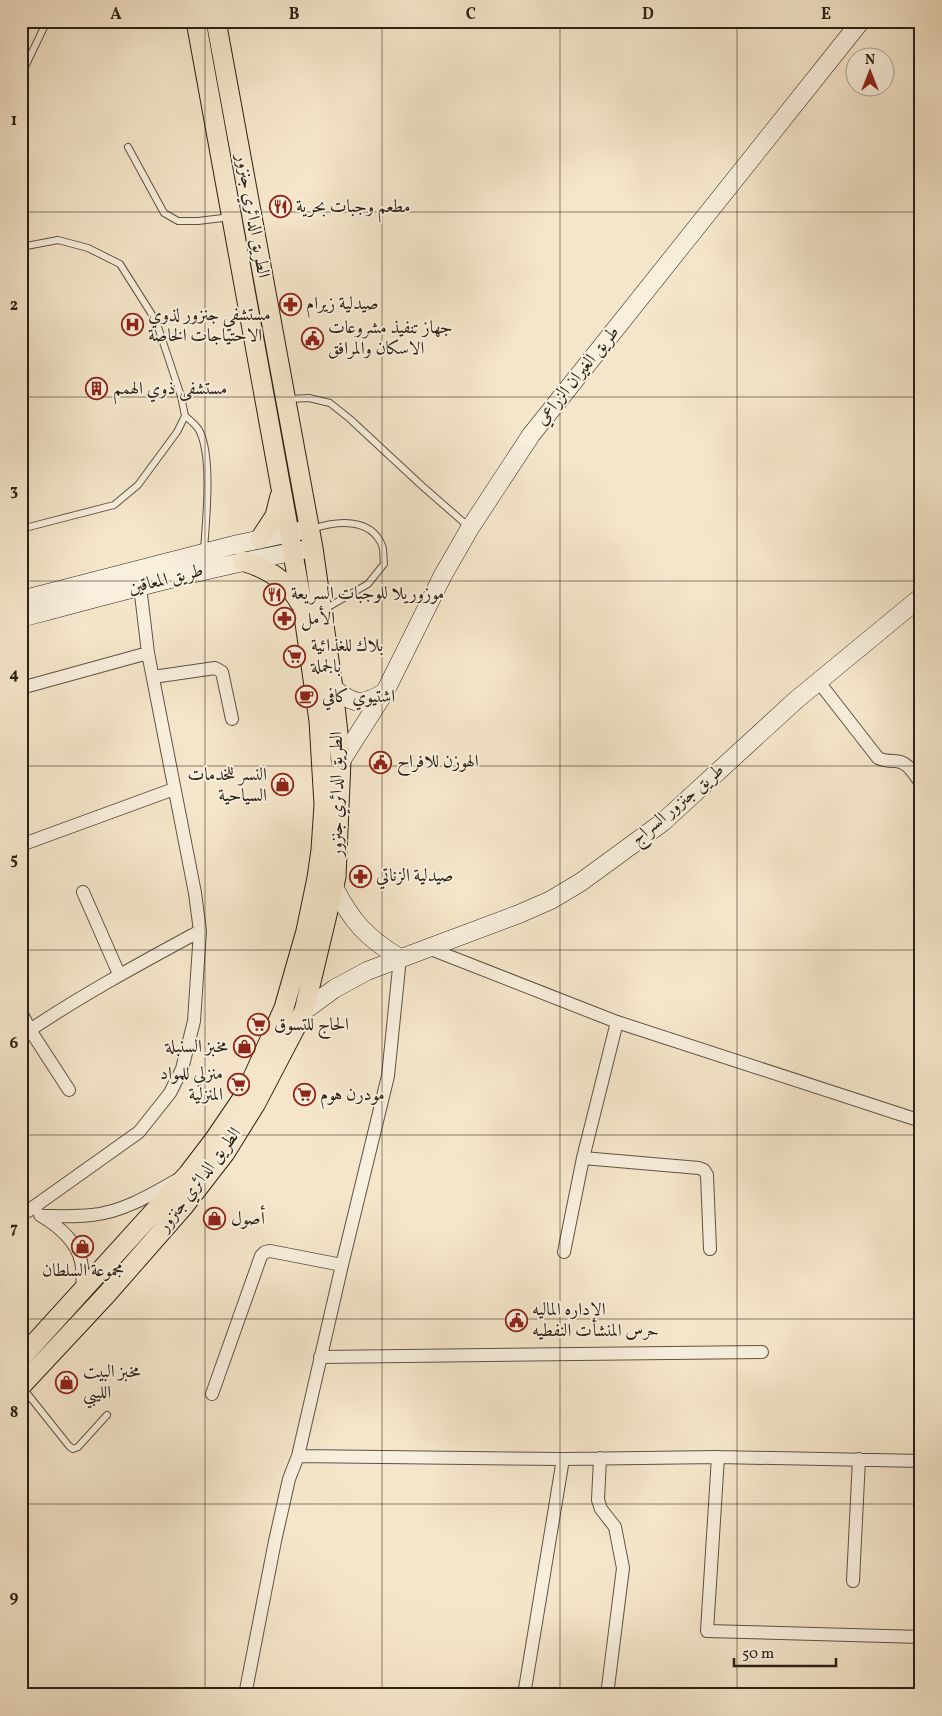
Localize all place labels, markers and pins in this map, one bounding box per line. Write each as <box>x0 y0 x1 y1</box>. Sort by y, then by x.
restaurant icon: مطعم وجبات بحرية <box>268 195 292 219</box>
place label: مطعم وجبات بحرية <box>296 195 410 223</box>
pharmacy icon: صيدلية زيرام <box>278 292 302 316</box>
place label: صيدلية زيرام <box>306 292 379 319</box>
place label: مستشفي جنزور لذوي الاحتياجات الخاصة <box>148 303 271 349</box>
hospital icon: مستشفي جنزور لذوي الاحتياجات الخاصة <box>120 313 144 337</box>
place label: جهاز تنفيذ مشروعات الاسكان والمرافق <box>328 316 453 362</box>
public building icon: جهاز تنفيذ مشروعات الاسكان والمرافق <box>300 326 324 350</box>
building icon: مستشفى ذوي الهمم <box>85 377 109 401</box>
place label: مستشفى ذوي الهمم <box>113 377 227 405</box>
restaurant icon: موزوريلا للوجبات السريعة <box>263 582 287 606</box>
place label: موزوريلا للوجبات السريعة <box>291 582 444 607</box>
place label: الأمل <box>301 605 335 632</box>
pharmacy icon: الأمل <box>273 607 297 631</box>
place label: بلاك للغذائية بالجملة <box>310 634 383 680</box>
supermarket icon: بلاك للغذائية بالجملة <box>283 644 307 668</box>
cafe icon: اشتيوي كافي <box>294 685 318 709</box>
place label: اشتيوي كافي <box>322 685 395 711</box>
public building icon: الهوزن للافراح <box>369 750 393 774</box>
place label: الهوزن للافراح <box>397 750 479 777</box>
place label: النسر للخدمات السياحية <box>188 763 267 809</box>
shop icon: النسر للخدمات السياحية <box>271 773 295 797</box>
pharmacy icon: صيدلية الزناتي <box>348 864 372 888</box>
place label: صيدلية الزناتي <box>376 864 453 890</box>
supermarket icon: الحاج للتسوق <box>246 1013 270 1037</box>
place label: الحاج للتسوق <box>274 1013 349 1040</box>
place label: مخبز السنبلة <box>164 1035 228 1060</box>
shop icon: مخبز السنبلة <box>232 1035 256 1059</box>
place label: منزلي للمواد المنزلية <box>160 1062 223 1108</box>
supermarket icon: منزلي للمواد المنزلية <box>227 1072 251 1096</box>
supermarket icon: مودرن هوم <box>292 1083 316 1107</box>
place label: مودرن هوم <box>320 1083 385 1110</box>
place label: أصول <box>231 1205 266 1232</box>
shop icon: أصول <box>203 1207 227 1231</box>
shop icon: مجموعة السلطان <box>71 1234 95 1258</box>
place label: مجموعة السلطان <box>42 1259 124 1284</box>
place label: الاداره الماليه حرس المنشأت النفطيه <box>532 1298 659 1344</box>
public building icon: الاداره الماليه حرس المنشأت النفطيه <box>504 1308 528 1332</box>
place label: مخبز البيت الليبي <box>83 1360 141 1409</box>
shop icon: مخبز البيت الليبي <box>55 1370 79 1394</box>

